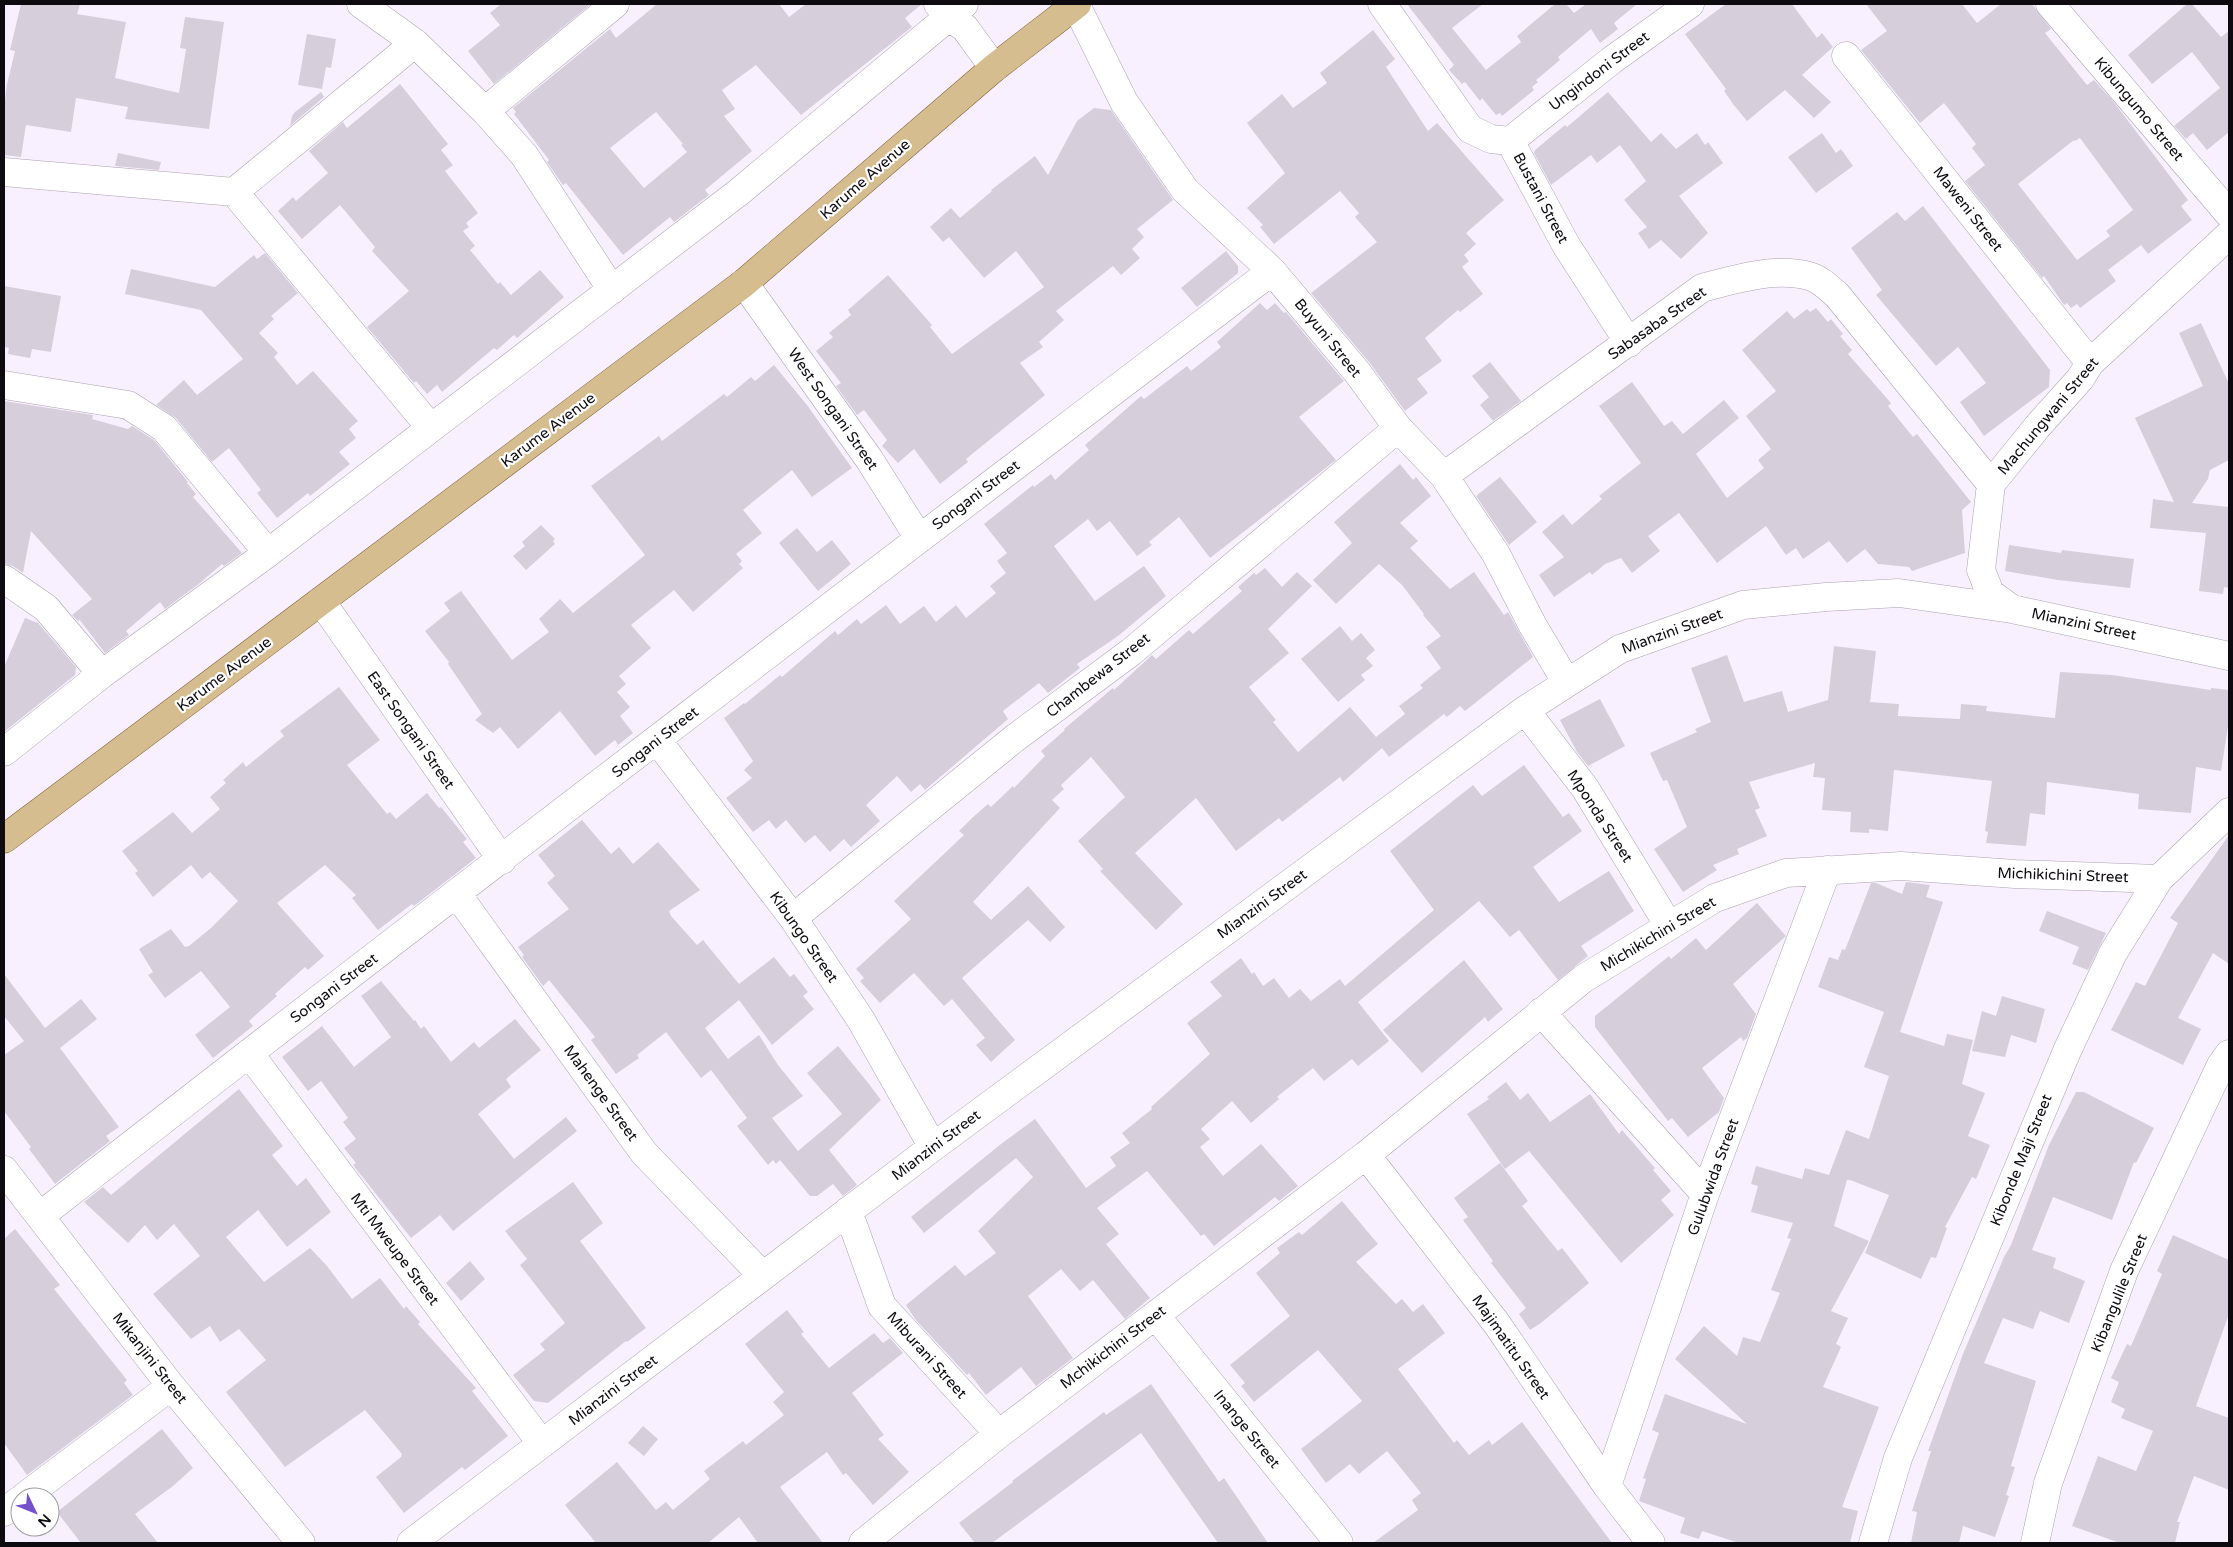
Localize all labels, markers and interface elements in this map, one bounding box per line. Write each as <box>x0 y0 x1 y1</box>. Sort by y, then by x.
street label: Ungindoni Street <box>1545 27 1653 115</box>
street label: Kibungumo Street <box>2090 54 2188 165</box>
street label: Karume Avenue <box>816 135 914 223</box>
street label: Bustani Street <box>1509 149 1573 247</box>
street label: Maweni Street <box>1929 163 2007 255</box>
street label: Sabasaba Street <box>1604 282 1710 364</box>
street label: Buyuni Street <box>1291 295 1365 381</box>
street label: West Songani Street <box>784 345 882 474</box>
street label: Machungwani Street <box>1994 353 2102 478</box>
street label: Karume Avenue <box>497 389 599 471</box>
street label: Songani Street <box>929 456 1024 534</box>
street label: Mianzini Street <box>1619 604 1725 658</box>
street label: Mianzini Street <box>2030 604 2138 644</box>
street label: Chambewa Street <box>1043 629 1154 721</box>
street label: Karume Avenue <box>173 633 275 715</box>
street label: East Songani Street <box>364 668 459 793</box>
street label: Songani Street <box>608 702 702 781</box>
street label: Mponda Street <box>1563 766 1637 866</box>
street label: Michikichini Street <box>1997 864 2129 886</box>
street label: Mianzini Street <box>1214 865 1311 943</box>
street label: Kibungo Street <box>766 888 842 986</box>
street label: Michikichini Street <box>1597 892 1719 976</box>
street label: Songani Street <box>287 949 382 1027</box>
street label: Mahenge Street <box>560 1041 642 1145</box>
street label: Kibonde Maji Street <box>1986 1091 2056 1229</box>
street label: Mianzini Street <box>888 1106 984 1184</box>
street label: Gulubwida Street <box>1684 1116 1743 1238</box>
street label: Mti Mweupe Street <box>347 1189 443 1309</box>
street label: Kibangulile Street <box>2087 1231 2151 1355</box>
street label: Majimatitu Street <box>1468 1291 1554 1403</box>
street label: Mchikichini Street <box>1057 1301 1170 1393</box>
street label: Miburani Street <box>883 1308 971 1402</box>
street label: Mikanjini Street <box>109 1309 191 1407</box>
street label: Mianzini Street <box>565 1351 661 1429</box>
street label: Inange Street <box>1210 1386 1284 1472</box>
north arrow <box>10 1487 60 1537</box>
text: N <box>34 1511 54 1530</box>

